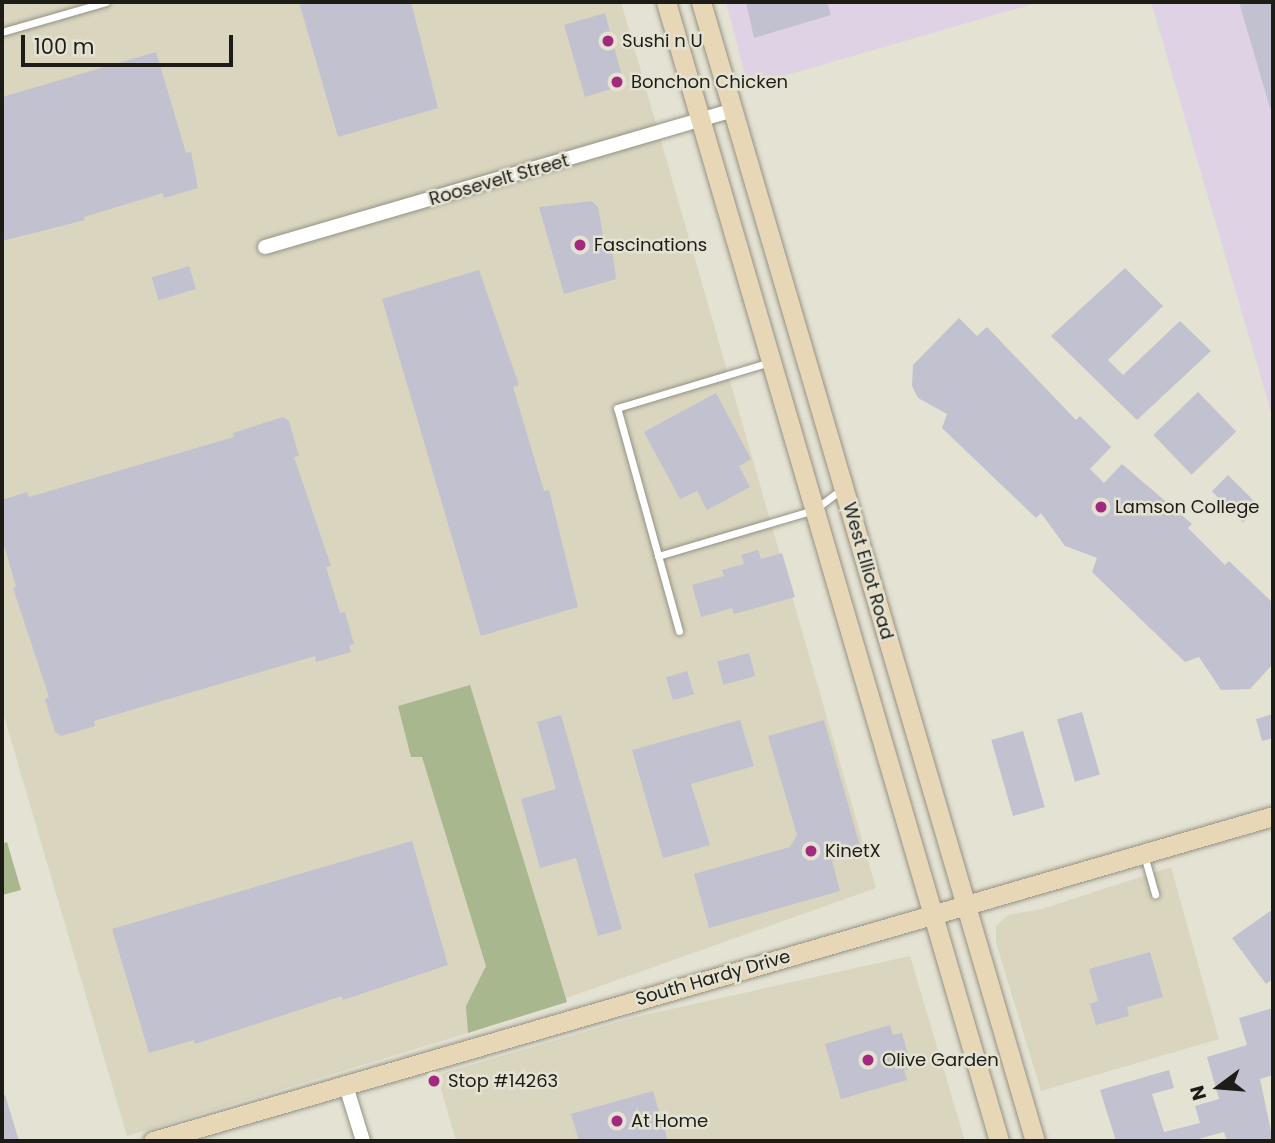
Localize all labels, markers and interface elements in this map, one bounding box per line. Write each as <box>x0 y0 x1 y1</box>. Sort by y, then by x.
scale bar <box>24 21 236 65</box>
place label: Sushi n U <box>622 30 703 52</box>
text: 100 m <box>34 32 94 61</box>
marker: Sushi n U <box>600 33 616 49</box>
place label: Bonchon Chicken <box>631 71 788 93</box>
marker: Bonchon Chicken <box>609 74 625 90</box>
street label: Roosevelt Street <box>427 150 571 210</box>
place label: Fascinations <box>594 234 707 256</box>
marker: Fascinations <box>572 237 588 253</box>
place label: Lamson College <box>1115 496 1259 518</box>
marker: Lamson College <box>1093 499 1109 515</box>
street label: West Elliot Road <box>838 500 898 642</box>
place label: KinetX <box>825 840 881 862</box>
marker: KinetX <box>803 843 819 859</box>
street label: South Hardy Drive <box>633 946 793 1010</box>
place label: Olive Garden <box>882 1049 999 1071</box>
marker: Olive Garden <box>860 1052 876 1068</box>
north arrow <box>1184 1052 1254 1122</box>
place label: Stop #14263 <box>448 1070 558 1092</box>
marker: Stop #14263 <box>426 1073 442 1089</box>
text: N <box>1183 1082 1213 1104</box>
place label: At Home <box>631 1110 708 1132</box>
marker: At Home <box>609 1113 625 1129</box>

